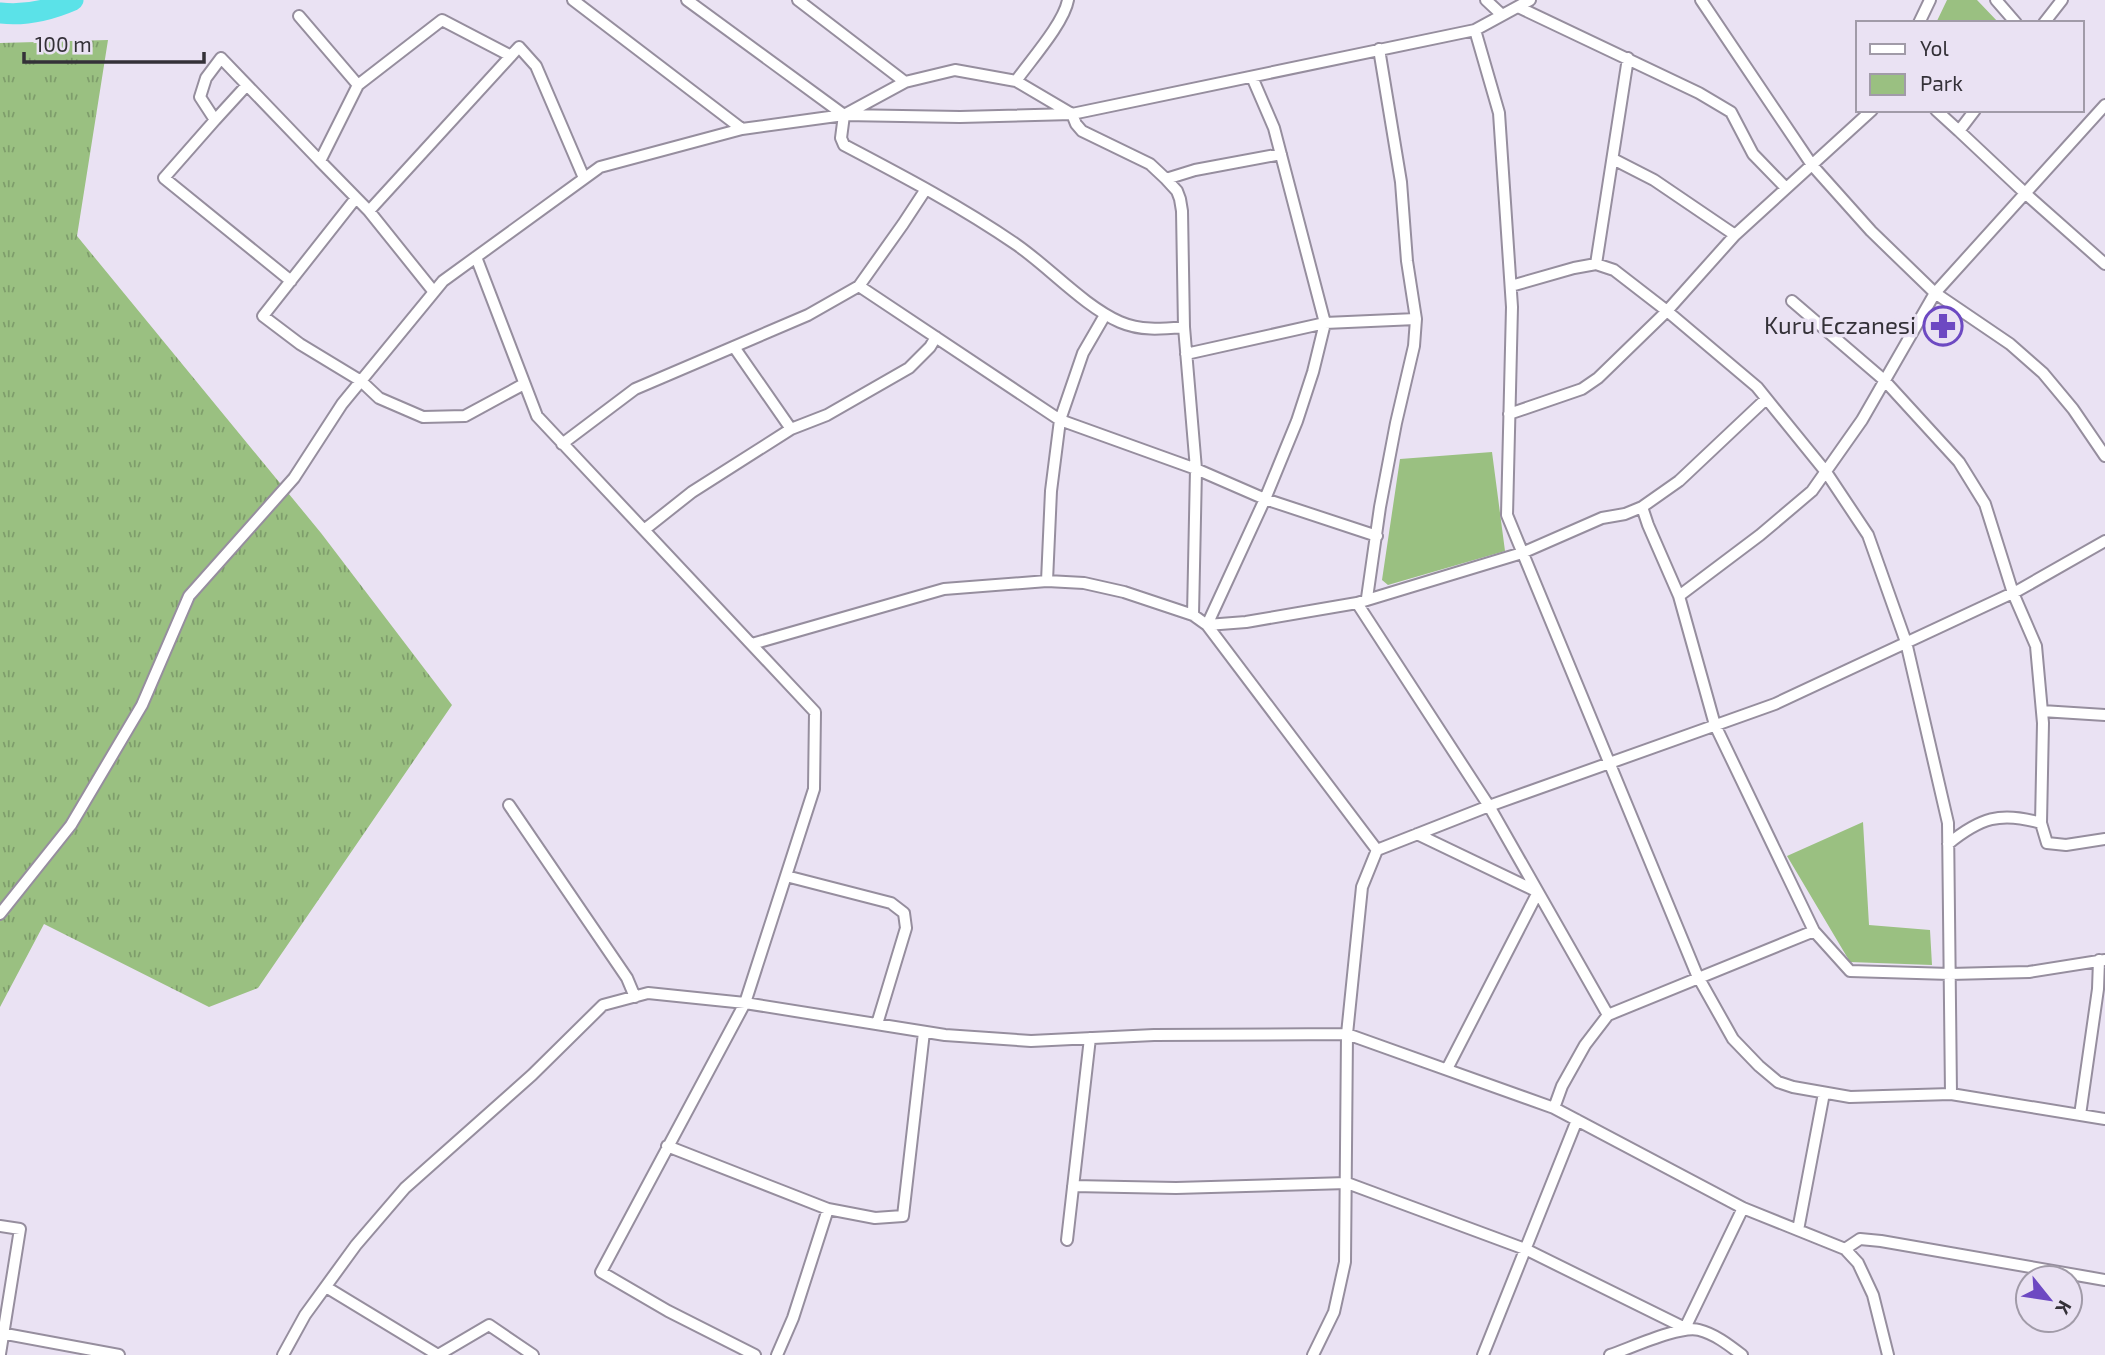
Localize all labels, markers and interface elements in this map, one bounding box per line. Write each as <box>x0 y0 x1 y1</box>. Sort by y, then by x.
scale bar <box>24 21 205 65</box>
legend <box>1856 21 2084 112</box>
text: 100 m <box>35 31 92 56</box>
text: Yol <box>1920 35 1949 60</box>
text: Park <box>1920 70 1963 95</box>
pharmacy icon: Kuru Eczanesi <box>1922 305 1964 347</box>
place label: Kuru Eczanesi <box>1764 310 1916 339</box>
north arrow <box>2014 1264 2084 1334</box>
text: K <box>2051 1297 2077 1319</box>

